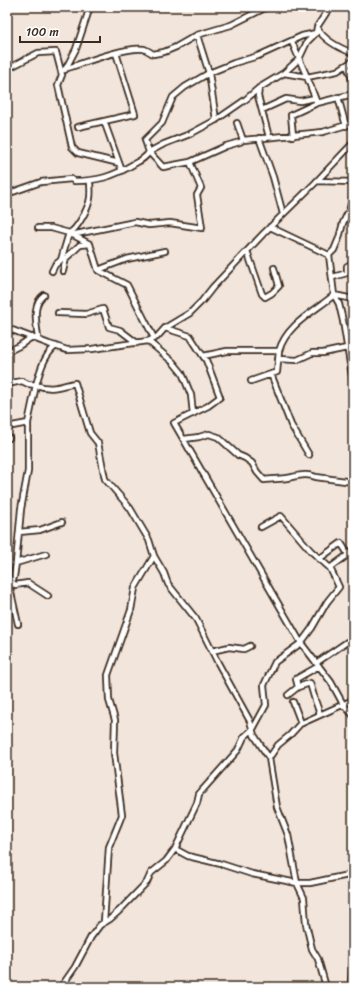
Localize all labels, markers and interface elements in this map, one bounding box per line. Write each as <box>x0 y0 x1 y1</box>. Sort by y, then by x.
scale bar <box>20 18 100 44</box>
text: 100 m <box>26 21 59 43</box>

